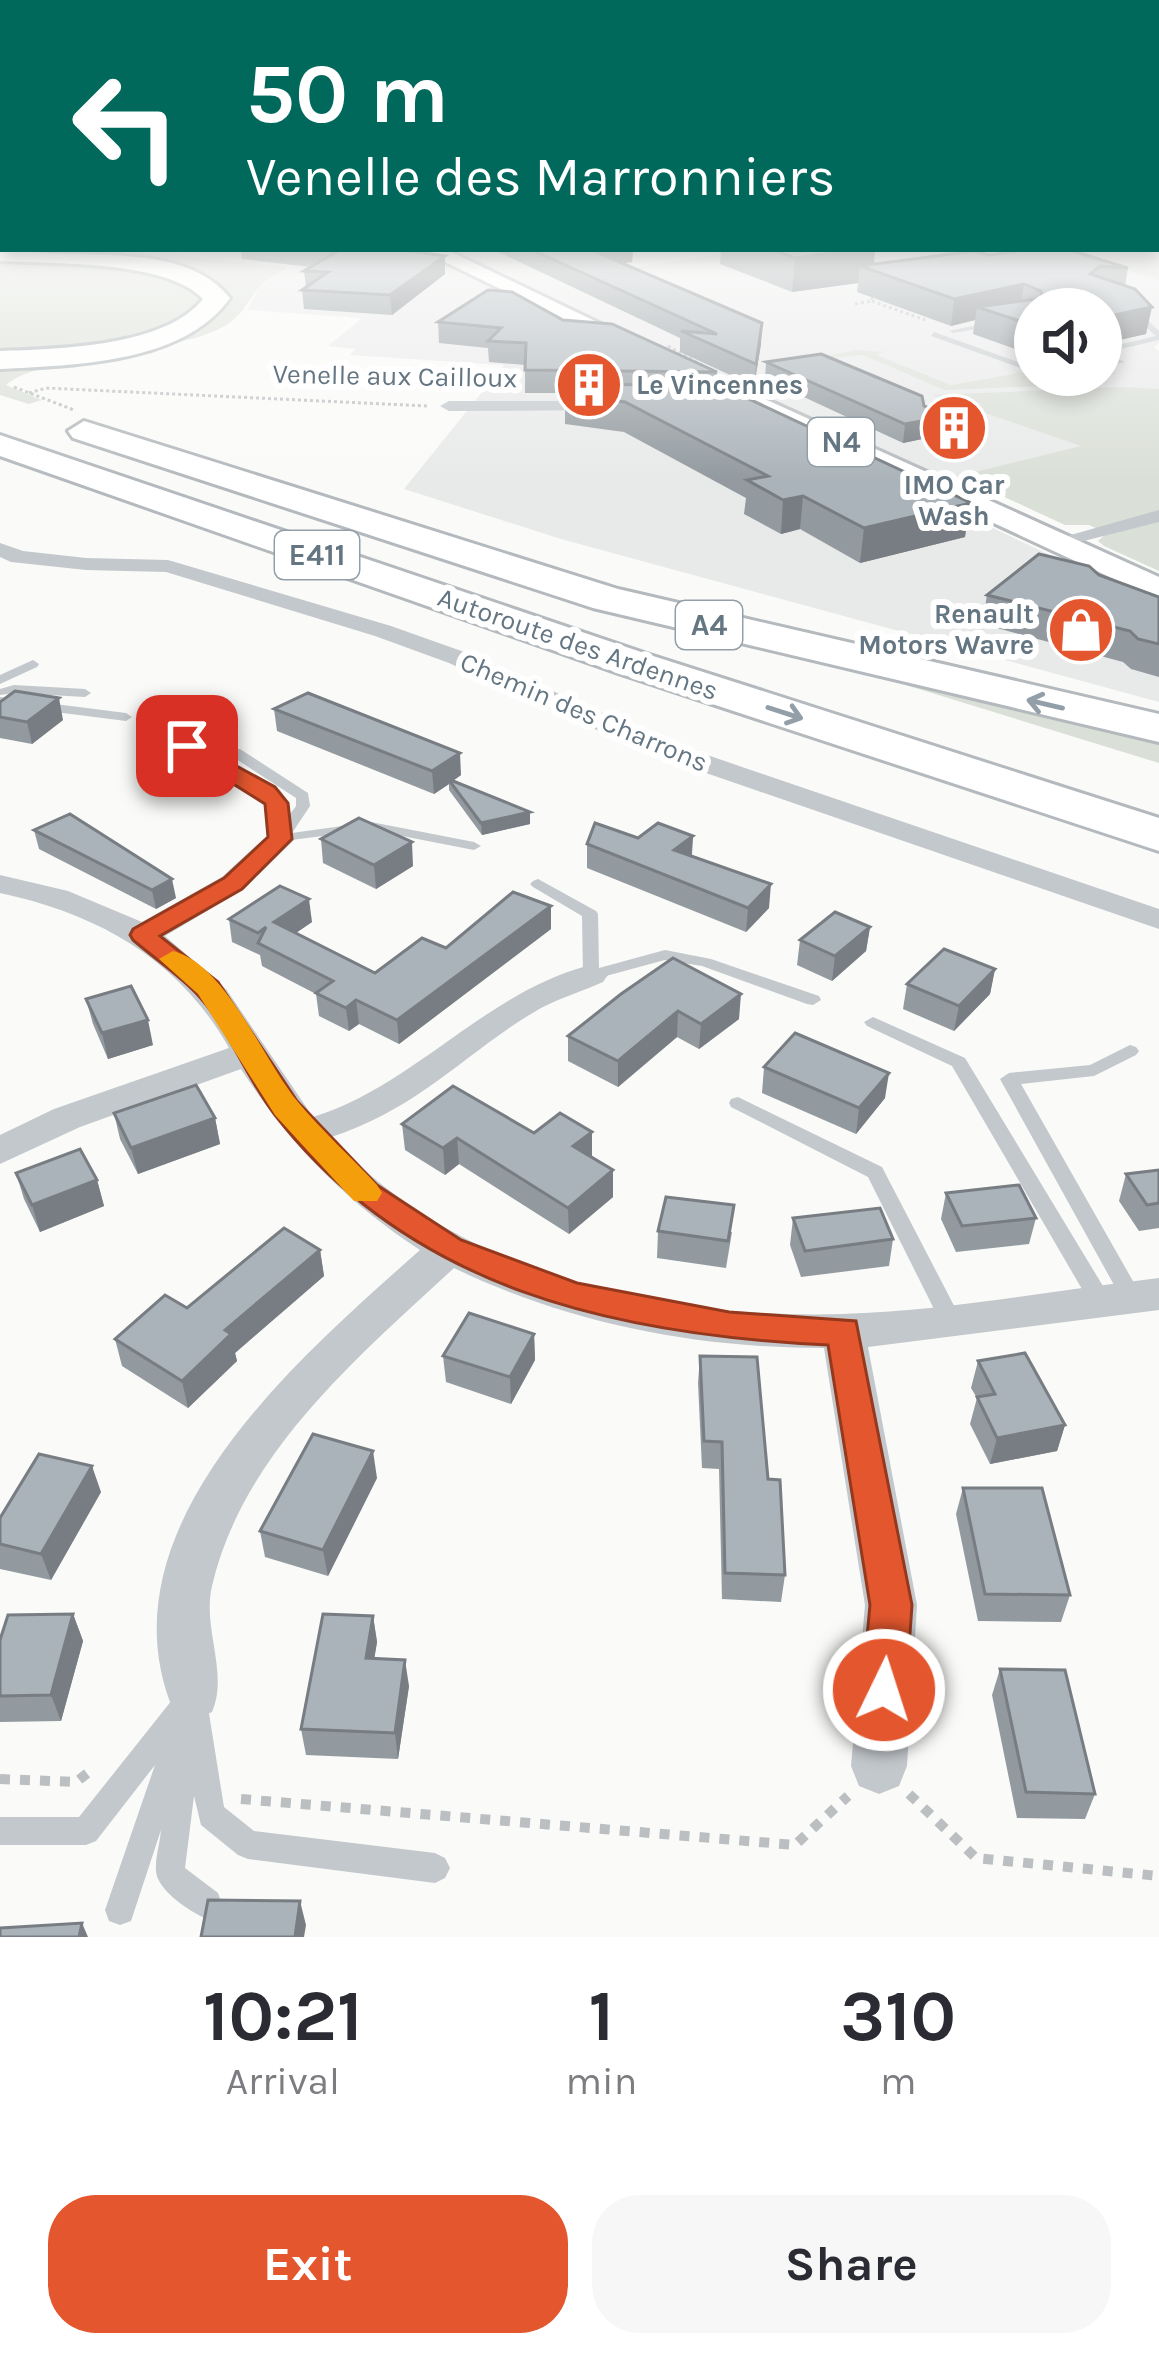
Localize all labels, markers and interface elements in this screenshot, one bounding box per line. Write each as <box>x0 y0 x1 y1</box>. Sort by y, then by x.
text: 50 m <box>246 45 449 143</box>
icon: left <box>48 48 204 204</box>
text: Venelle des Marronniers <box>246 145 835 209</box>
map controls <box>1014 288 1122 396</box>
button: sound <box>1014 288 1122 396</box>
building icon: Le Vincennes <box>554 350 624 420</box>
street label: Venelle aux Cailloux <box>272 358 518 394</box>
place label: Le Vincennes <box>636 369 803 401</box>
building icon: IMO Car Wash <box>919 393 989 463</box>
road number: N4 <box>808 418 874 466</box>
place label: IMO Car Wash <box>904 469 1005 532</box>
road number: E411 <box>275 531 359 579</box>
street label: Autoroute des Ardennes <box>434 581 722 707</box>
shop icon: Renault Motors Wavre <box>1046 595 1116 665</box>
place label: Renault Motors Wavre <box>858 598 1034 661</box>
road number: A4 <box>676 601 742 649</box>
street label: Chemin des Charrons <box>455 645 713 779</box>
one-way arrow <box>1026 691 1064 714</box>
pin <box>136 695 238 797</box>
one-way arrow <box>765 704 803 726</box>
icon: arrive <box>154 713 220 779</box>
position arrow <box>821 1627 947 1753</box>
text: 10:21 <box>203 1974 363 2058</box>
text: 1 <box>589 1974 614 2058</box>
text: 310 <box>840 1974 956 2058</box>
text: Arrival <box>226 2058 340 2104</box>
text: min <box>566 2058 637 2104</box>
text: m <box>880 2058 916 2104</box>
button: Exit <box>48 2195 568 2333</box>
button: Share <box>592 2195 1111 2333</box>

